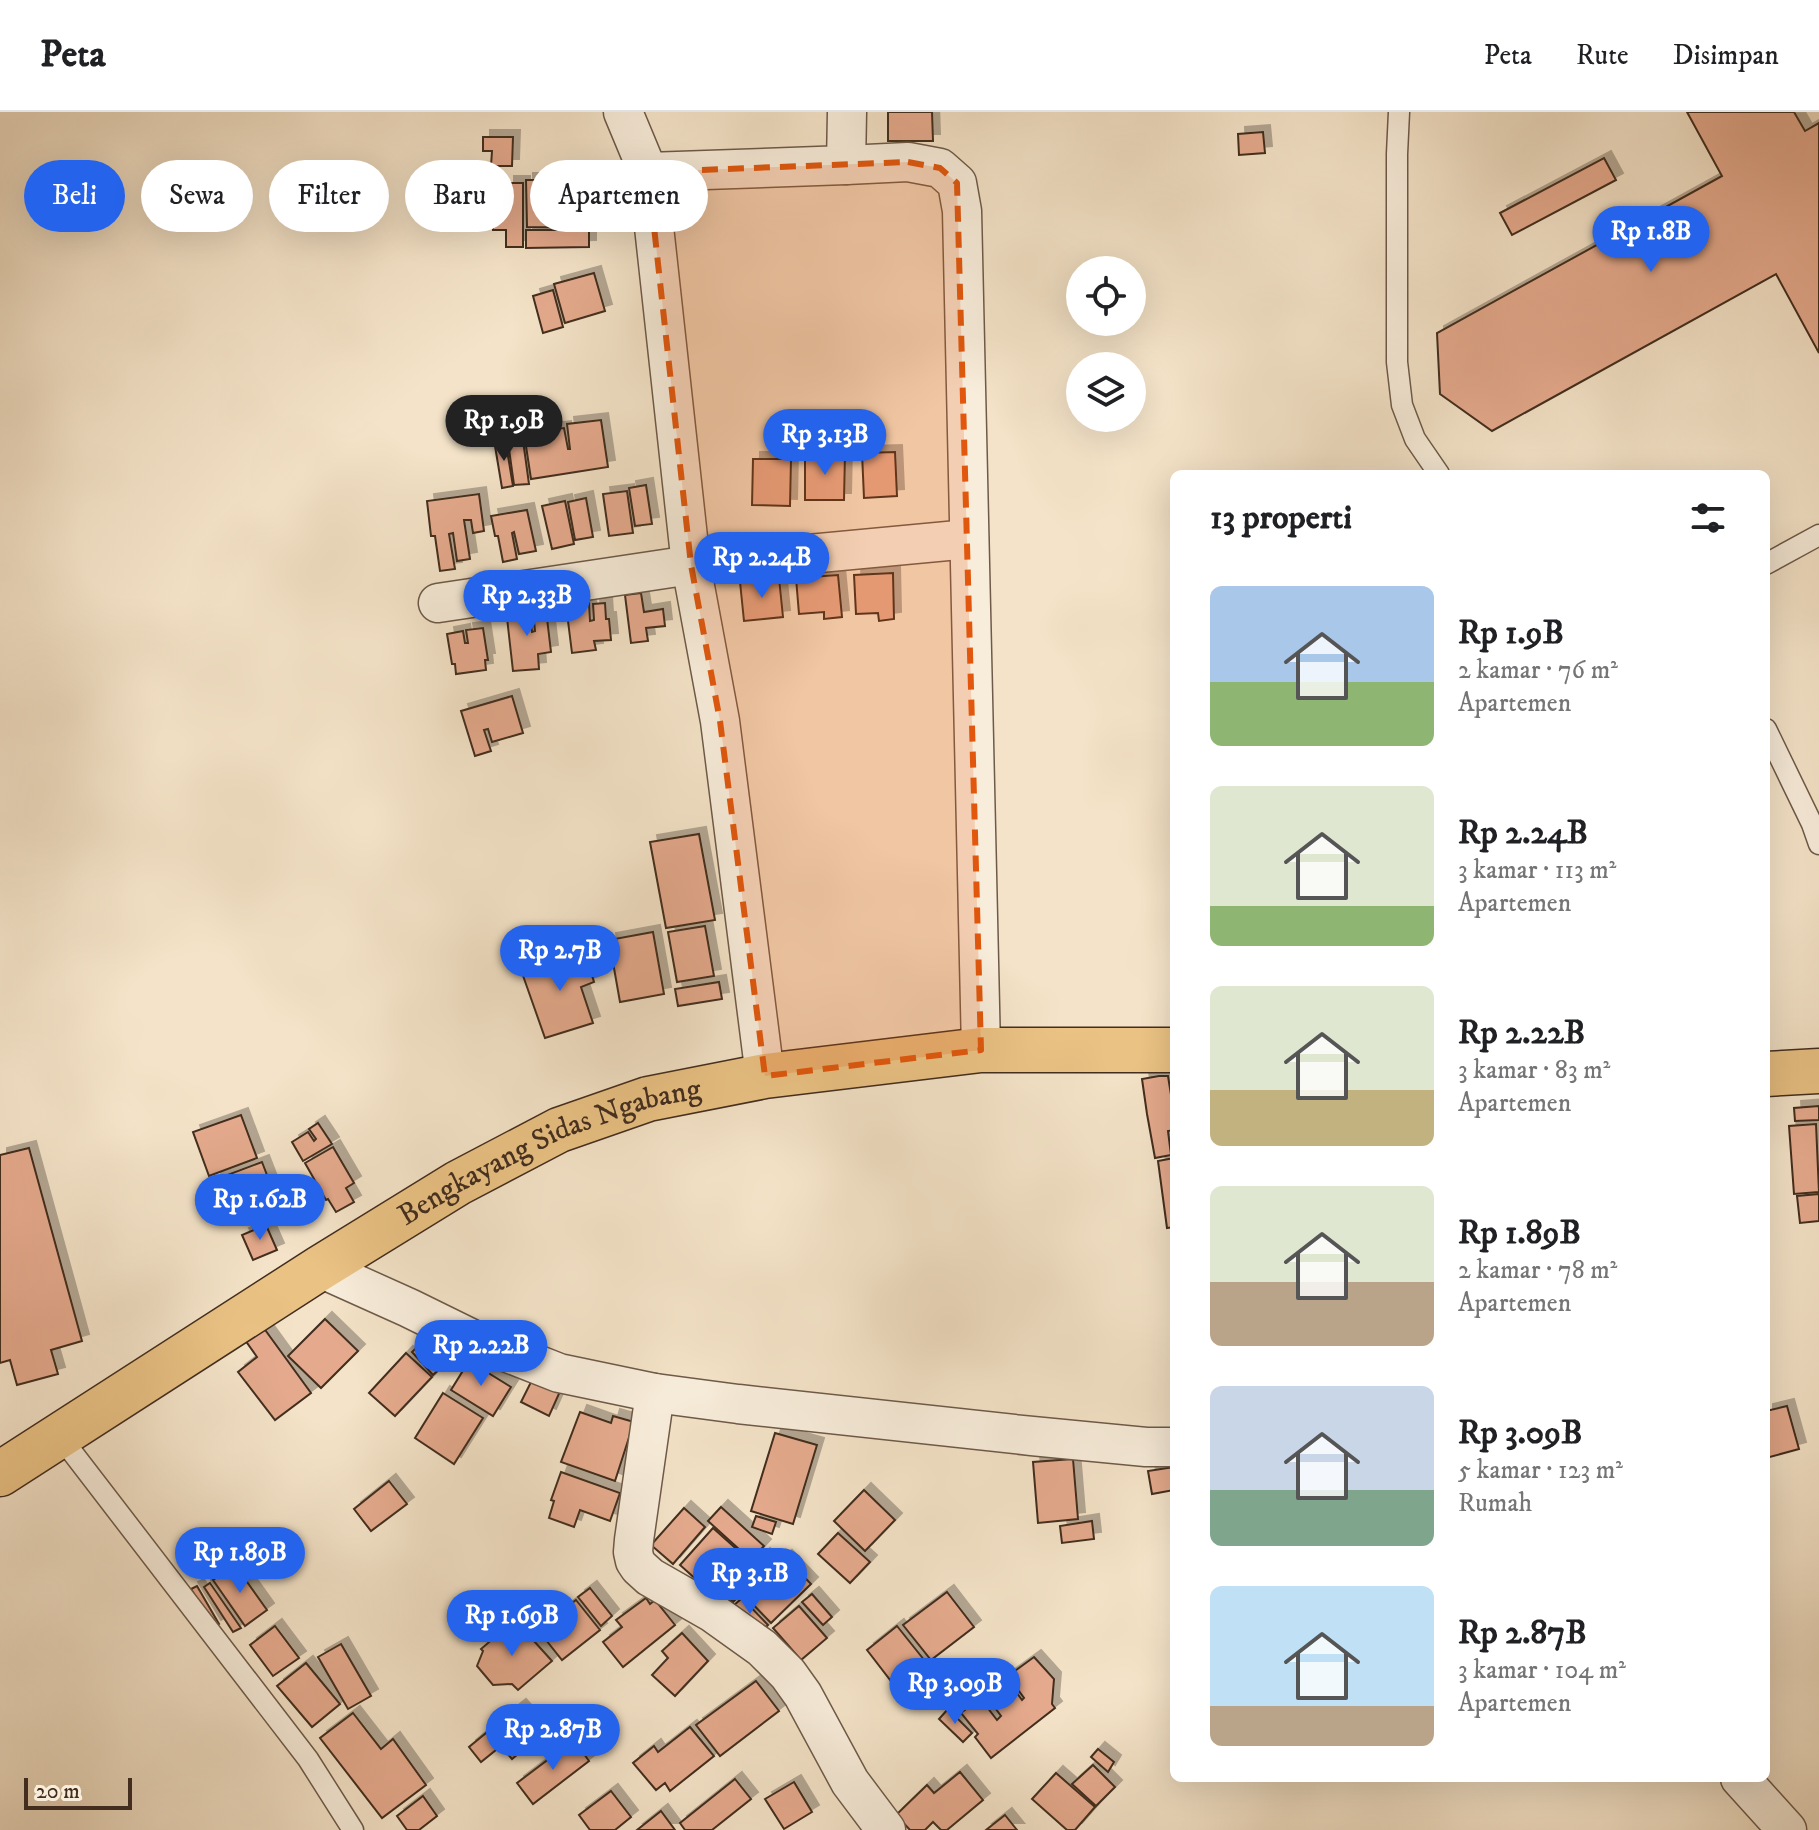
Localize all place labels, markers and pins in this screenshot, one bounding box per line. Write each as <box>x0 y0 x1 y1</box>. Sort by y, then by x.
pin: Rp 1.8B <box>1577 206 1725 274</box>
pin: Rp 1.9B <box>430 395 578 463</box>
pin: Rp 3.13B <box>742 409 908 477</box>
pin: Rp 2.24B <box>679 532 845 600</box>
pin: Rp 2.33B <box>444 570 610 638</box>
pin: Rp 2.7B <box>486 925 634 993</box>
pin: Rp 1.62B <box>177 1174 343 1242</box>
pin: Rp 2.22B <box>398 1320 564 1388</box>
pin: Rp 1.89B <box>157 1527 323 1595</box>
pin: Rp 3.1B <box>676 1548 824 1616</box>
pin: Rp 1.69B <box>429 1590 595 1658</box>
pin: Rp 3.09B <box>872 1658 1038 1726</box>
pin: Rp 2.87B <box>470 1704 636 1772</box>

